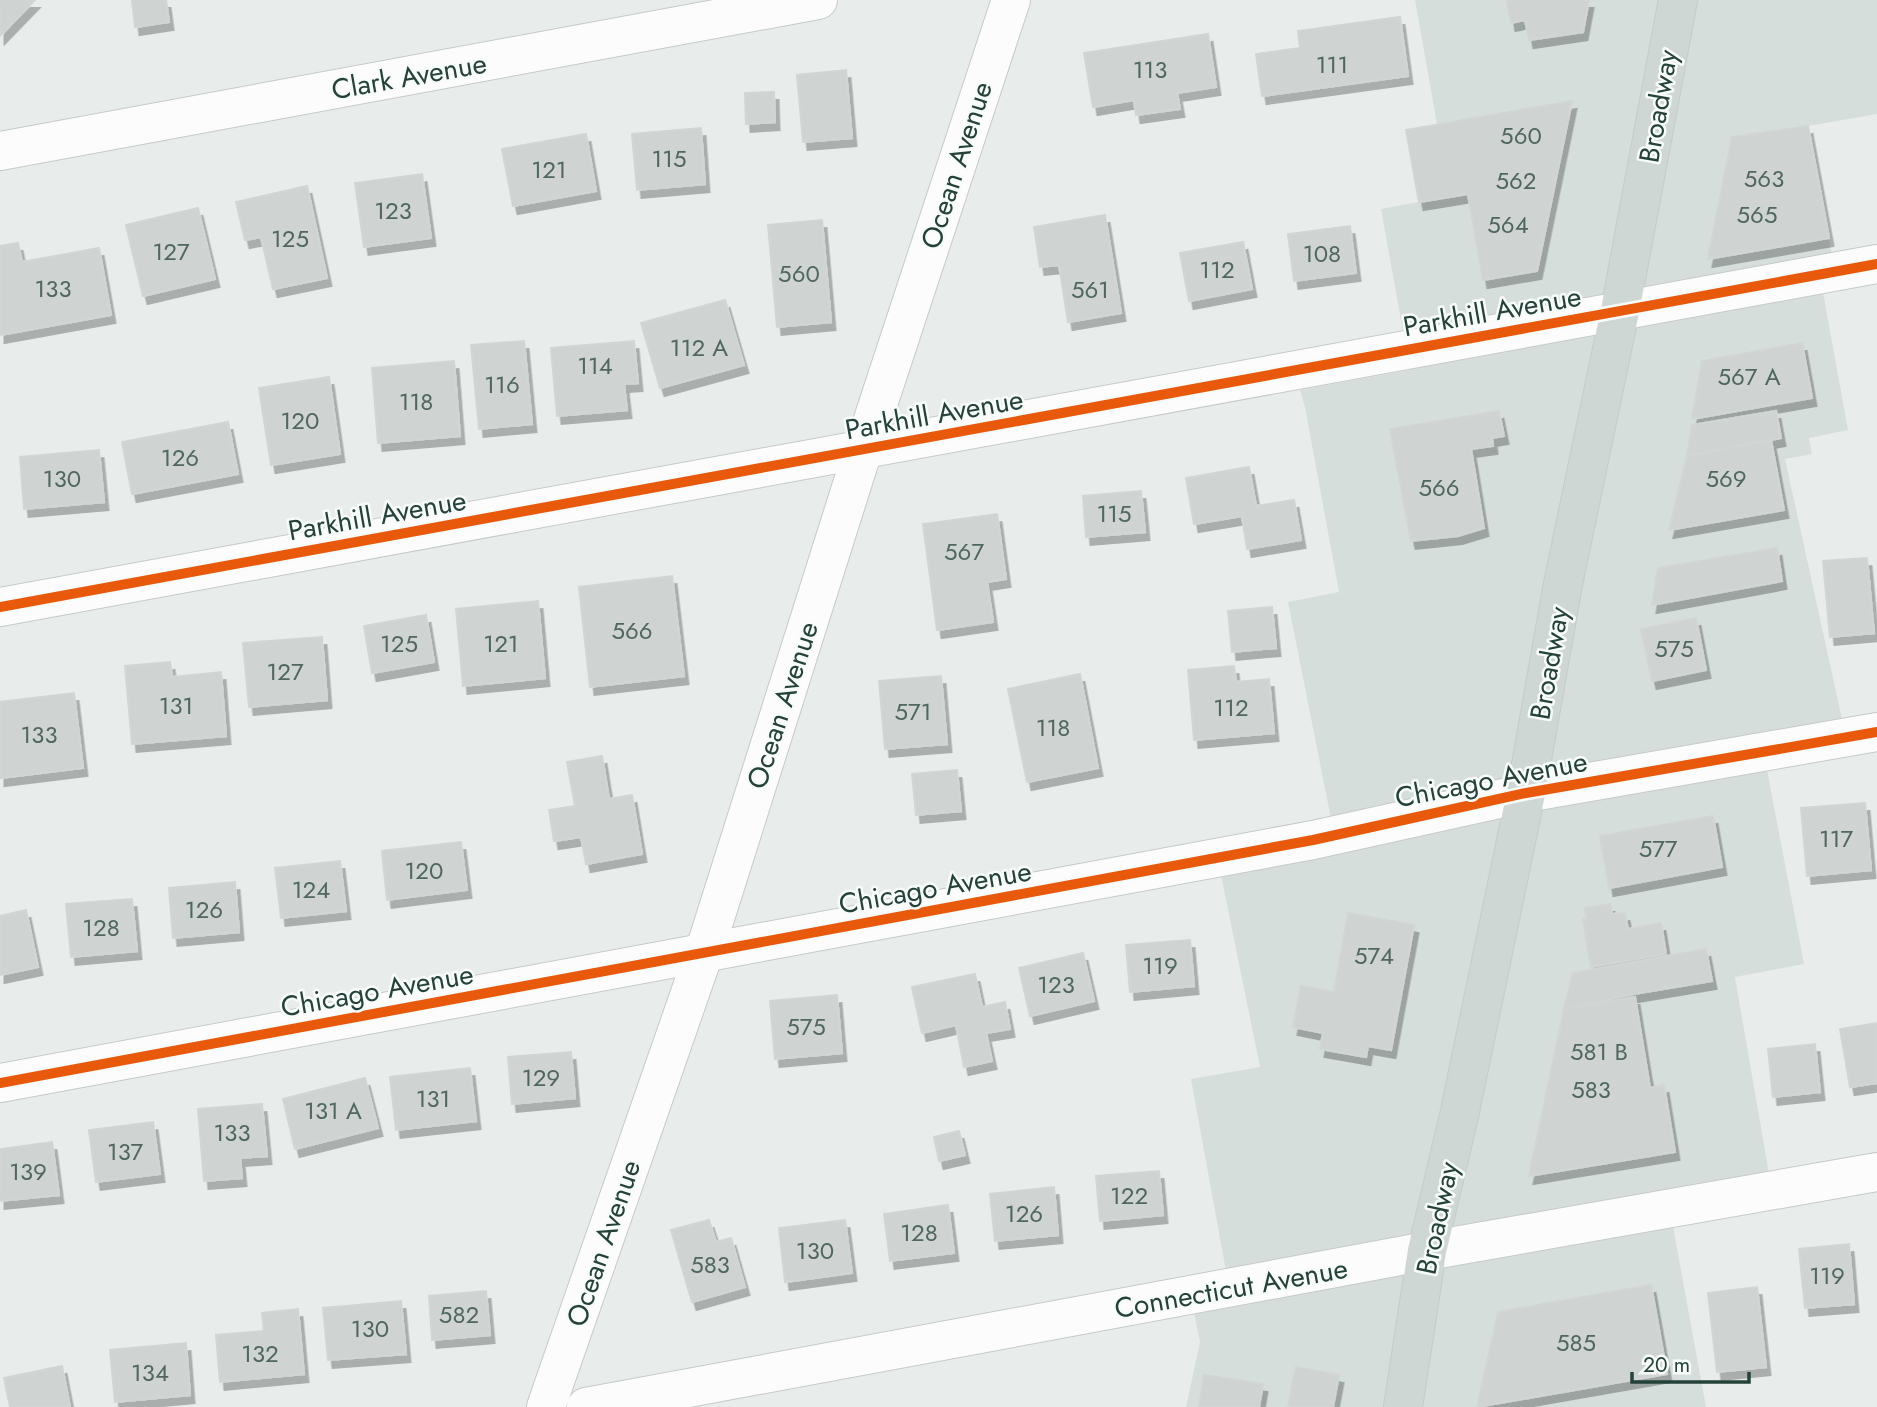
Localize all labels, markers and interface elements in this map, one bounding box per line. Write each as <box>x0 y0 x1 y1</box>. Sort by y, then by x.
street label: Clark Avenue <box>328 43 490 110</box>
street label: Broadway <box>1628 46 1689 166</box>
house number: 111 <box>1316 47 1348 82</box>
house number: 113 <box>1133 52 1167 87</box>
street label: Ocean Avenue <box>910 76 1003 254</box>
house number: 560 <box>1500 118 1542 153</box>
house number: 115 <box>651 141 687 176</box>
house number: 121 <box>531 152 567 187</box>
house number: 563 <box>1744 161 1784 196</box>
house number: 562 <box>1495 163 1537 198</box>
house number: 123 <box>374 193 412 228</box>
house number: 565 <box>1737 197 1777 232</box>
house number: 564 <box>1487 207 1529 242</box>
house number: 125 <box>271 221 309 256</box>
house number: 127 <box>152 234 190 269</box>
house number: 108 <box>1303 236 1341 271</box>
house number: 112 <box>1199 252 1235 287</box>
house number: 560 <box>778 256 820 291</box>
house number: 133 <box>34 271 72 306</box>
house number: 561 <box>1071 272 1109 307</box>
street label: Parkhill Avenue <box>1400 276 1584 347</box>
house number: 112 A <box>670 330 728 365</box>
house number: 114 <box>577 348 613 383</box>
house number: 567 A <box>1718 359 1781 394</box>
house number: 116 <box>484 367 520 402</box>
street label: Parkhill Avenue <box>842 379 1026 450</box>
house number: 118 <box>399 384 433 419</box>
house number: 120 <box>281 403 319 438</box>
house number: 126 <box>161 440 199 475</box>
house number: 130 <box>43 461 81 496</box>
house number: 569 <box>1705 461 1747 496</box>
house number: 566 <box>1418 470 1460 505</box>
street label: Parkhill Avenue <box>285 480 469 551</box>
house number: 115 <box>1096 496 1132 531</box>
house number: 567 <box>944 534 984 569</box>
street label: Broadway <box>1519 603 1580 723</box>
house number: 566 <box>611 613 653 648</box>
street label: Ocean Avenue <box>736 616 829 794</box>
house number: 125 <box>380 626 418 661</box>
house number: 121 <box>483 626 519 661</box>
house number: 575 <box>1654 631 1694 666</box>
house number: 127 <box>266 654 304 689</box>
house number: 131 <box>159 688 193 723</box>
house number: 112 <box>1213 690 1249 725</box>
house number: 571 <box>895 694 931 729</box>
house number: 118 <box>1036 710 1070 745</box>
house number: 133 <box>20 717 58 752</box>
street label: Chicago Avenue <box>1392 741 1591 818</box>
house number: 117 <box>1819 821 1853 856</box>
house number: 577 <box>1639 831 1678 866</box>
street label: Chicago Avenue <box>836 850 1035 925</box>
house number: 120 <box>405 853 443 888</box>
house number: 124 <box>292 872 330 907</box>
house number: 126 <box>185 892 223 927</box>
house number: 128 <box>82 910 120 945</box>
house number: 574 <box>1354 938 1394 973</box>
house number: 119 <box>1142 948 1178 983</box>
street label: Chicago Avenue <box>278 953 477 1028</box>
house number: 123 <box>1037 967 1075 1002</box>
house number: 575 <box>786 1009 826 1044</box>
house number: 581 B <box>1570 1034 1628 1069</box>
house number: 129 <box>522 1060 560 1095</box>
house number: 583 <box>1571 1072 1611 1107</box>
house number: 131 <box>416 1081 450 1116</box>
house number: 131 A <box>304 1093 362 1128</box>
house number: 133 <box>213 1115 251 1150</box>
house number: 137 <box>107 1134 143 1169</box>
house number: 139 <box>9 1154 47 1189</box>
street label: Ocean Avenue <box>556 1154 651 1332</box>
street label: Broadway <box>1406 1157 1470 1278</box>
house number: 122 <box>1110 1178 1148 1213</box>
house number: 126 <box>1005 1196 1043 1231</box>
house number: 128 <box>900 1215 938 1250</box>
house number: 130 <box>796 1233 834 1268</box>
house number: 583 <box>690 1247 730 1282</box>
street label: Connecticut Avenue <box>1111 1248 1351 1329</box>
house number: 119 <box>1809 1258 1845 1293</box>
house number: 582 <box>439 1297 479 1332</box>
house number: 130 <box>351 1311 389 1346</box>
house number: 585 <box>1556 1325 1596 1360</box>
house number: 132 <box>241 1336 279 1371</box>
scale bar <box>1632 1340 1749 1384</box>
text: 20 m <box>1643 1350 1690 1380</box>
house number: 134 <box>131 1355 169 1390</box>

